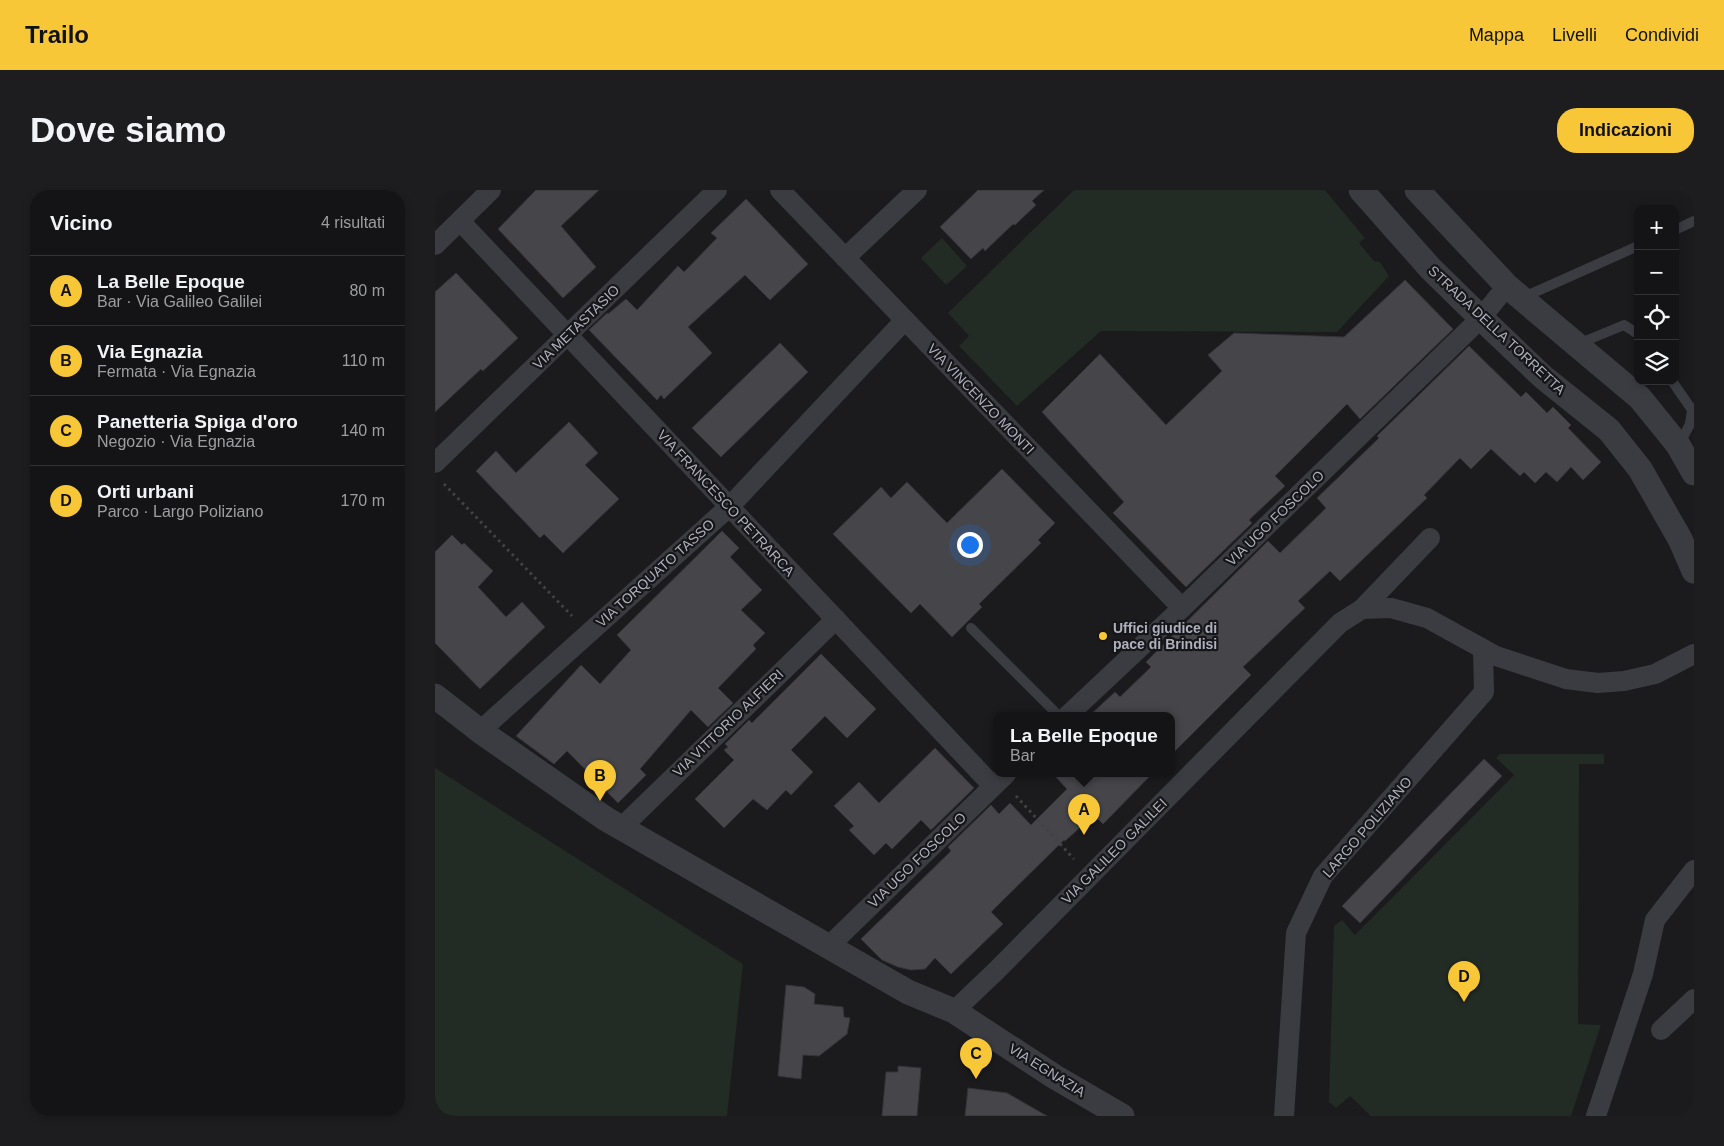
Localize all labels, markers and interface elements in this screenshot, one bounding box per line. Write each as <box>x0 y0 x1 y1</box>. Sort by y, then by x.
text: Trailo <box>25 21 89 48</box>
text: Mappa <box>1469 25 1524 45</box>
text: Livelli <box>1552 25 1597 45</box>
text: Condividi <box>1625 25 1699 45</box>
button: Indicazioni <box>1557 108 1694 153</box>
text: Dove siamo <box>30 110 226 149</box>
map controls <box>1634 205 1679 385</box>
button: + <box>1634 205 1679 250</box>
text: Vicino <box>50 211 113 234</box>
text: 4 risultati <box>321 214 385 231</box>
button: − <box>1634 250 1679 295</box>
street label: STRADA DELLA TORRETTA <box>1425 262 1569 398</box>
text: La Belle Epoque <box>97 271 245 292</box>
text: A <box>60 282 72 299</box>
text: 80 m <box>349 282 385 299</box>
street label: VIA METASTASIO <box>529 282 623 372</box>
text: Bar · Via Galileo Galilei <box>97 293 262 310</box>
button: locate <box>1634 295 1679 340</box>
button: layers <box>1634 340 1679 385</box>
text: Via Egnazia <box>97 341 202 362</box>
street label: VIA VINCENZO MONTI <box>924 341 1038 457</box>
text: B <box>60 352 72 369</box>
text: 110 m <box>342 352 385 369</box>
text: Fermata · Via Egnazia <box>97 363 256 380</box>
text: Panetteria Spiga d'oro <box>97 411 298 432</box>
text: C <box>60 422 72 439</box>
text: 140 m <box>341 422 385 439</box>
street label: VIA FRANCESCO PETRARCA <box>654 427 798 580</box>
text: Negozio · Via Egnazia <box>97 433 255 450</box>
street label: VIA UGO FOSCOLO <box>1223 467 1327 569</box>
text: Orti urbani <box>97 481 194 502</box>
text: D <box>60 492 72 509</box>
text: 170 m <box>341 492 385 509</box>
text: Parco · Largo Poliziano <box>97 503 263 520</box>
street label: VIA TORQUATO TASSO <box>593 516 717 630</box>
your location <box>957 532 983 558</box>
place label: Uffici giudice di pace di Brindisi <box>1113 620 1217 652</box>
marker: Uffici giudice di pace di Brindisi <box>1097 630 1109 642</box>
street label: VIA VITTORIO ALFIERI <box>669 666 787 780</box>
popup <box>993 712 1175 777</box>
text: La Belle Epoque <box>1010 725 1158 746</box>
text: Bar <box>1010 747 1035 764</box>
pin: B <box>584 760 616 801</box>
street label: LARGO POLIZIANO <box>1319 774 1415 880</box>
street label: VIA GALILEO GALILEI <box>1057 794 1171 908</box>
pin: A <box>1068 794 1100 835</box>
street label: VIA UGO FOSCOLO <box>865 809 969 911</box>
pin: D <box>1448 961 1480 1002</box>
pin: C <box>960 1038 992 1079</box>
street label: VIA EGNAZIA <box>1006 1040 1089 1100</box>

